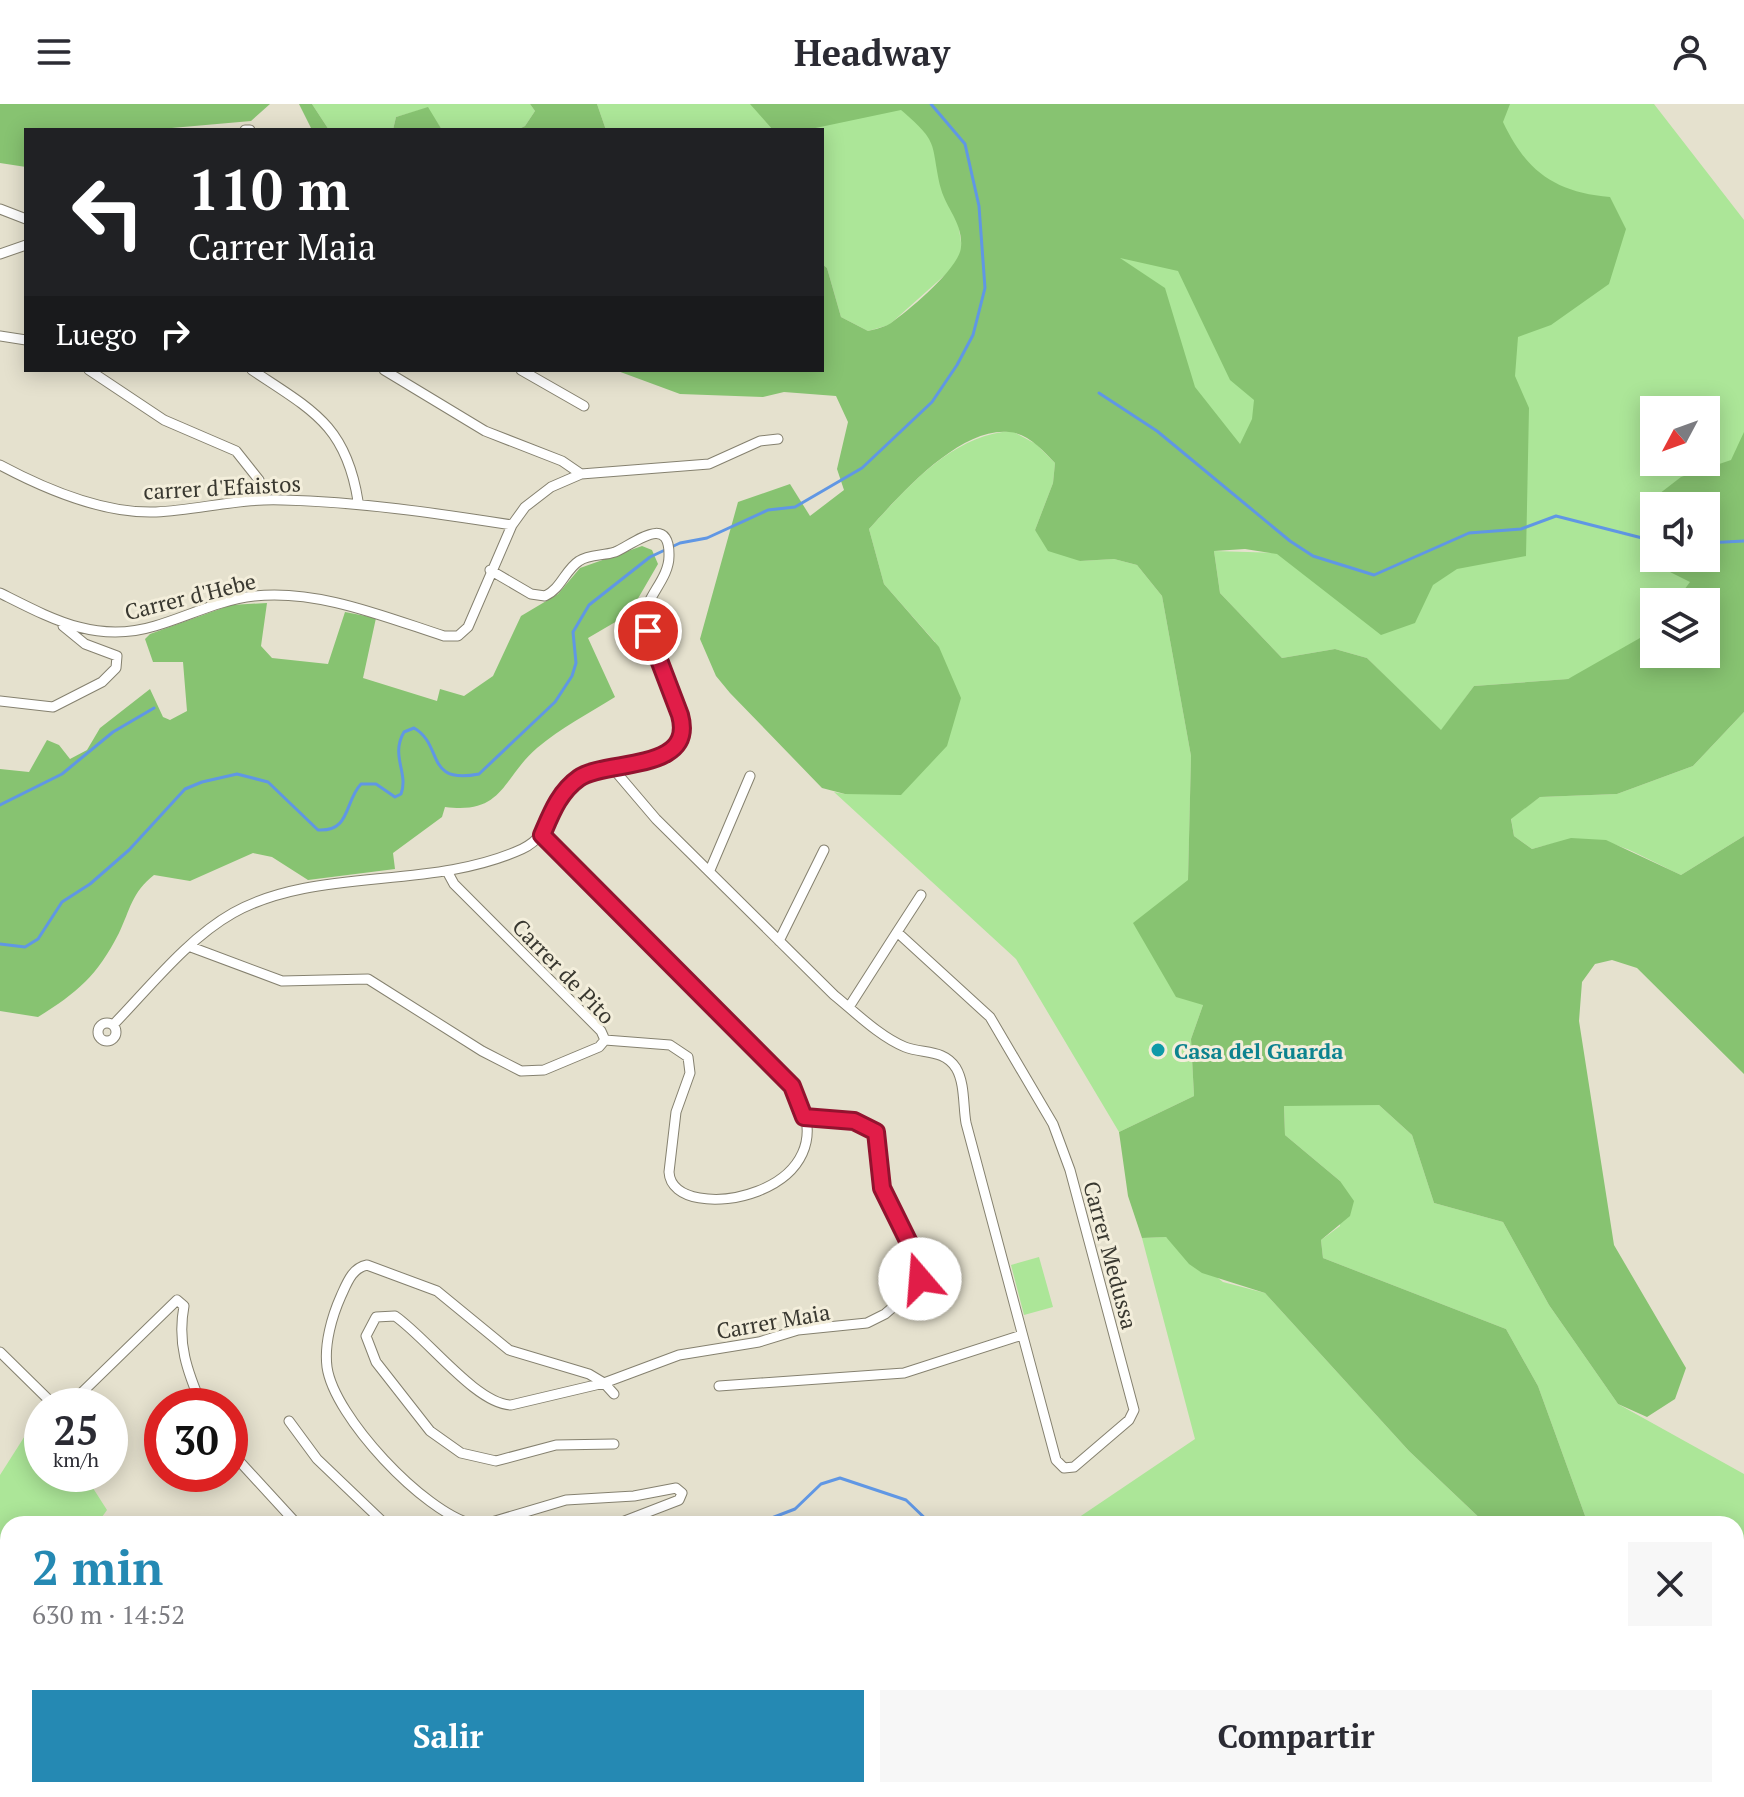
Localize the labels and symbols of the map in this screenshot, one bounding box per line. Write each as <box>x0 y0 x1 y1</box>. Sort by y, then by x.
north arrow <box>1640 396 1720 476</box>
street label: carrer d'Efaistos <box>143 468 301 506</box>
street label: Carrer d'Hebe <box>121 566 259 626</box>
pin <box>614 597 682 665</box>
street label: Carrer de Pito <box>506 912 622 1030</box>
place label: Casa del Guarda <box>1174 1036 1343 1065</box>
marker: Casa del Guarda <box>1149 1041 1167 1059</box>
street label: Carrer Medussa <box>1077 1178 1145 1332</box>
position arrow <box>878 1237 962 1321</box>
street label: Carrer Maia <box>714 1297 832 1345</box>
speed limit sign: 30 <box>144 1388 248 1492</box>

